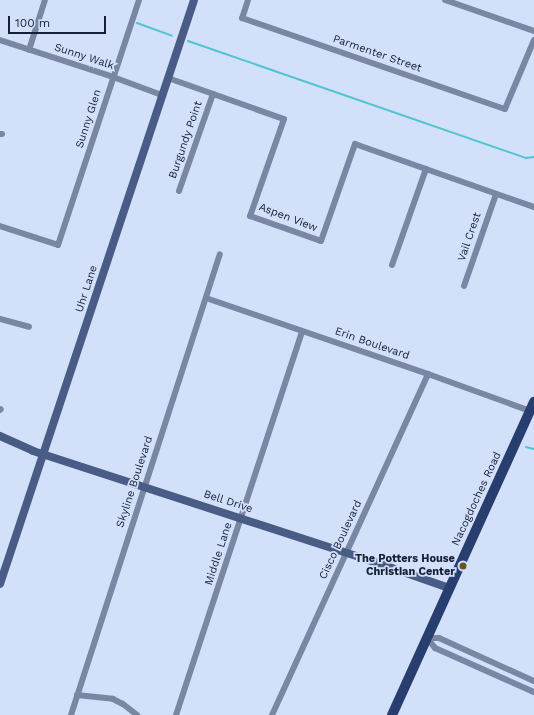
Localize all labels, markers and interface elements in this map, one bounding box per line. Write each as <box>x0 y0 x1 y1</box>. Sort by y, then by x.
scale bar <box>10 8 108 34</box>
text: 100 m <box>15 16 50 30</box>
street label: Parmenter Street <box>331 33 423 75</box>
street label: Sunny Walk <box>52 41 116 73</box>
street label: Sunny Glen <box>73 88 105 150</box>
street label: Burgundy Point <box>167 99 205 181</box>
street label: Aspen View <box>257 201 319 235</box>
street label: Vail Crest <box>455 211 485 263</box>
street label: Uhr Lane <box>73 264 101 314</box>
street label: Erin Boulevard <box>333 325 411 363</box>
street label: Skyline Boulevard <box>114 435 156 529</box>
street label: Nacogdoches Road <box>449 450 505 548</box>
street label: Bell Drive <box>202 488 254 516</box>
street label: Cisco Boulevard <box>317 498 365 582</box>
street label: Middle Lane <box>203 521 235 587</box>
place label: The Potters House Christian Center <box>355 553 455 579</box>
marker: The Potters House Christian Center <box>458 561 468 571</box>

